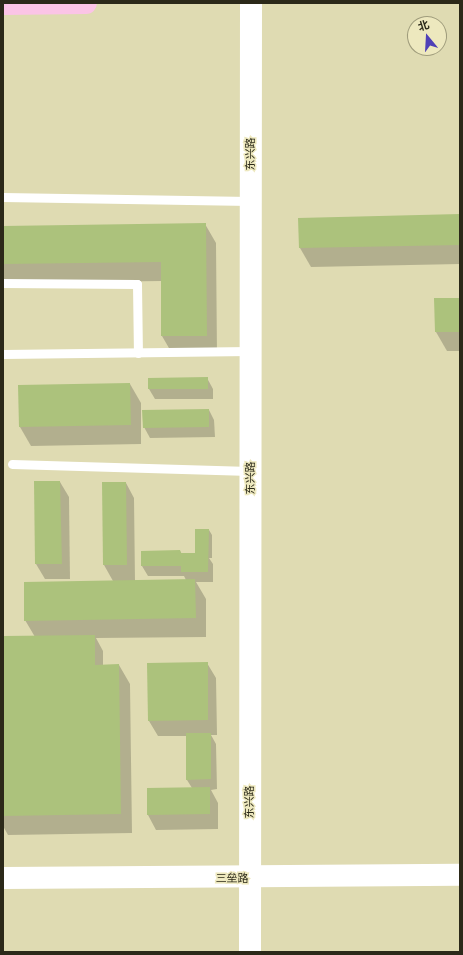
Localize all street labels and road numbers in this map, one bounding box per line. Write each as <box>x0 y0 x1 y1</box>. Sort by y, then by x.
street label: 东兴路 <box>243 138 257 170</box>
street label: 东兴路 <box>243 462 257 494</box>
street label: 东兴路 <box>242 786 256 818</box>
street label: 三垒路 <box>216 871 248 885</box>

